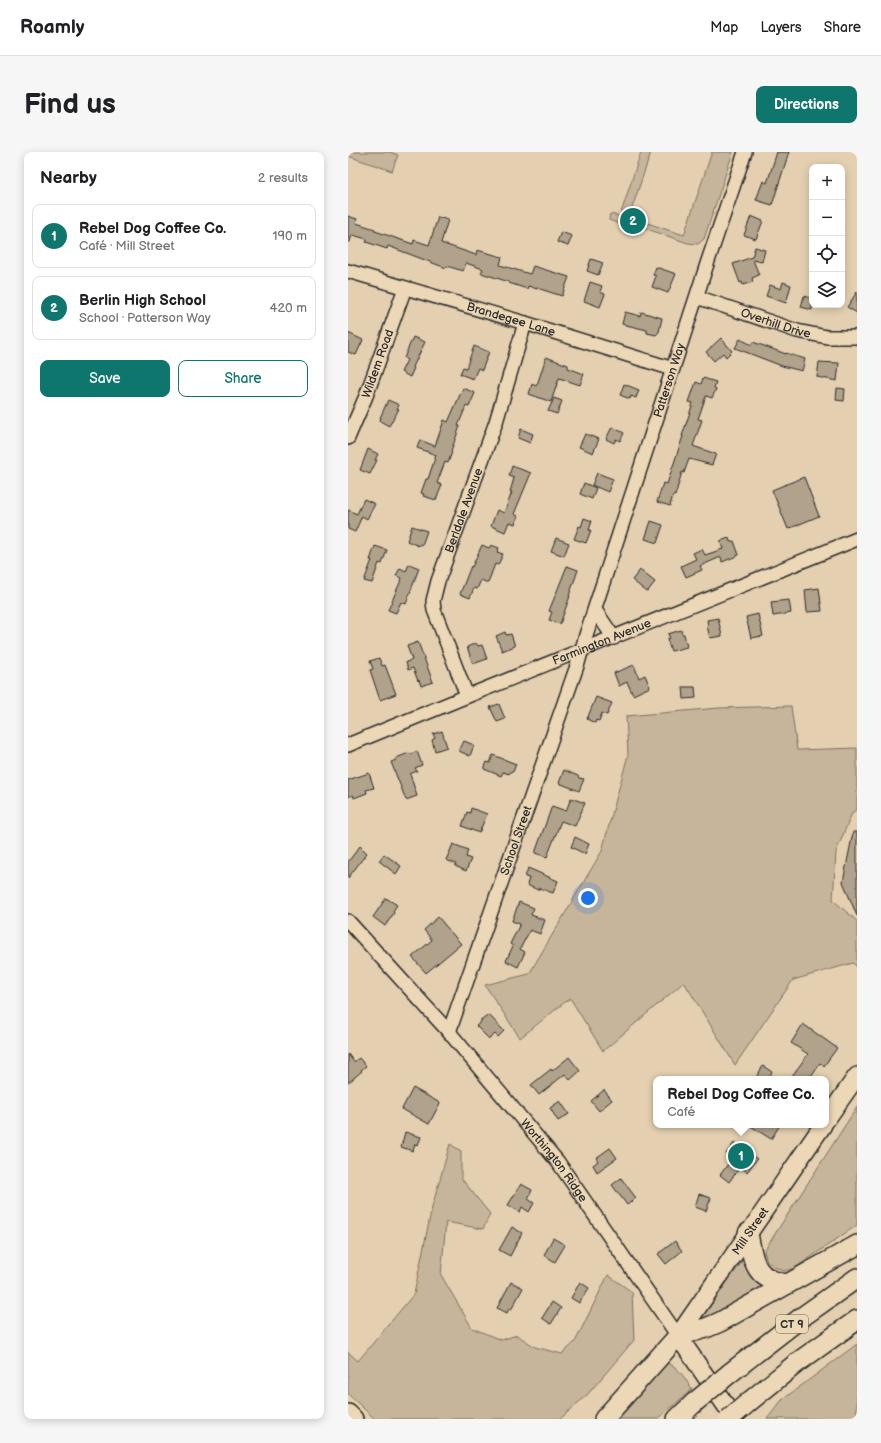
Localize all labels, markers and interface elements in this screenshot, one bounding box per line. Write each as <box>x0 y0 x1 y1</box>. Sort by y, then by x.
text: Roamly <box>20 16 84 39</box>
text: Map <box>710 19 738 36</box>
text: Layers <box>760 19 802 36</box>
text: Share <box>824 19 861 36</box>
button: Directions <box>756 86 857 123</box>
text: Find us <box>24 88 116 121</box>
map controls <box>809 164 845 308</box>
button: + <box>809 164 845 200</box>
text: Nearby <box>40 168 97 188</box>
text: 2 results <box>258 170 308 186</box>
button: − <box>809 200 845 236</box>
pin: 2 <box>620 206 646 236</box>
text: Rebel Dog Coffee Co. <box>79 219 226 238</box>
text: 1 <box>51 228 57 244</box>
text: 190 m <box>273 228 307 244</box>
button: locate <box>809 236 845 272</box>
text: Café · Mill Street <box>79 238 174 254</box>
button: layers <box>809 272 845 308</box>
text: Berlin High School <box>79 291 206 310</box>
street label: Brandegee Lane <box>465 299 557 340</box>
text: 2 <box>50 300 58 316</box>
text: 420 m <box>269 300 307 316</box>
street label: Overhill Drive <box>739 305 812 342</box>
text: School · Patterson Way <box>79 310 211 326</box>
street label: Wildem Road <box>359 327 397 400</box>
street label: Patterson Way <box>650 341 689 419</box>
button: Save <box>40 360 170 397</box>
button: Share <box>178 360 308 397</box>
street label: Berldale Avenue <box>442 466 487 555</box>
street label: Farmington Avenue <box>551 616 653 669</box>
street label: School Street <box>497 803 536 877</box>
your location <box>578 888 598 908</box>
popup <box>653 1076 829 1128</box>
text: Rebel Dog Coffee Co. <box>667 1085 815 1104</box>
text: Café <box>667 1104 695 1120</box>
street label: Worthington Ridge <box>517 1116 590 1205</box>
pin: 1 <box>728 1141 754 1171</box>
street label: Mill Street <box>729 1204 772 1258</box>
road number: CT 9 <box>776 1315 808 1333</box>

